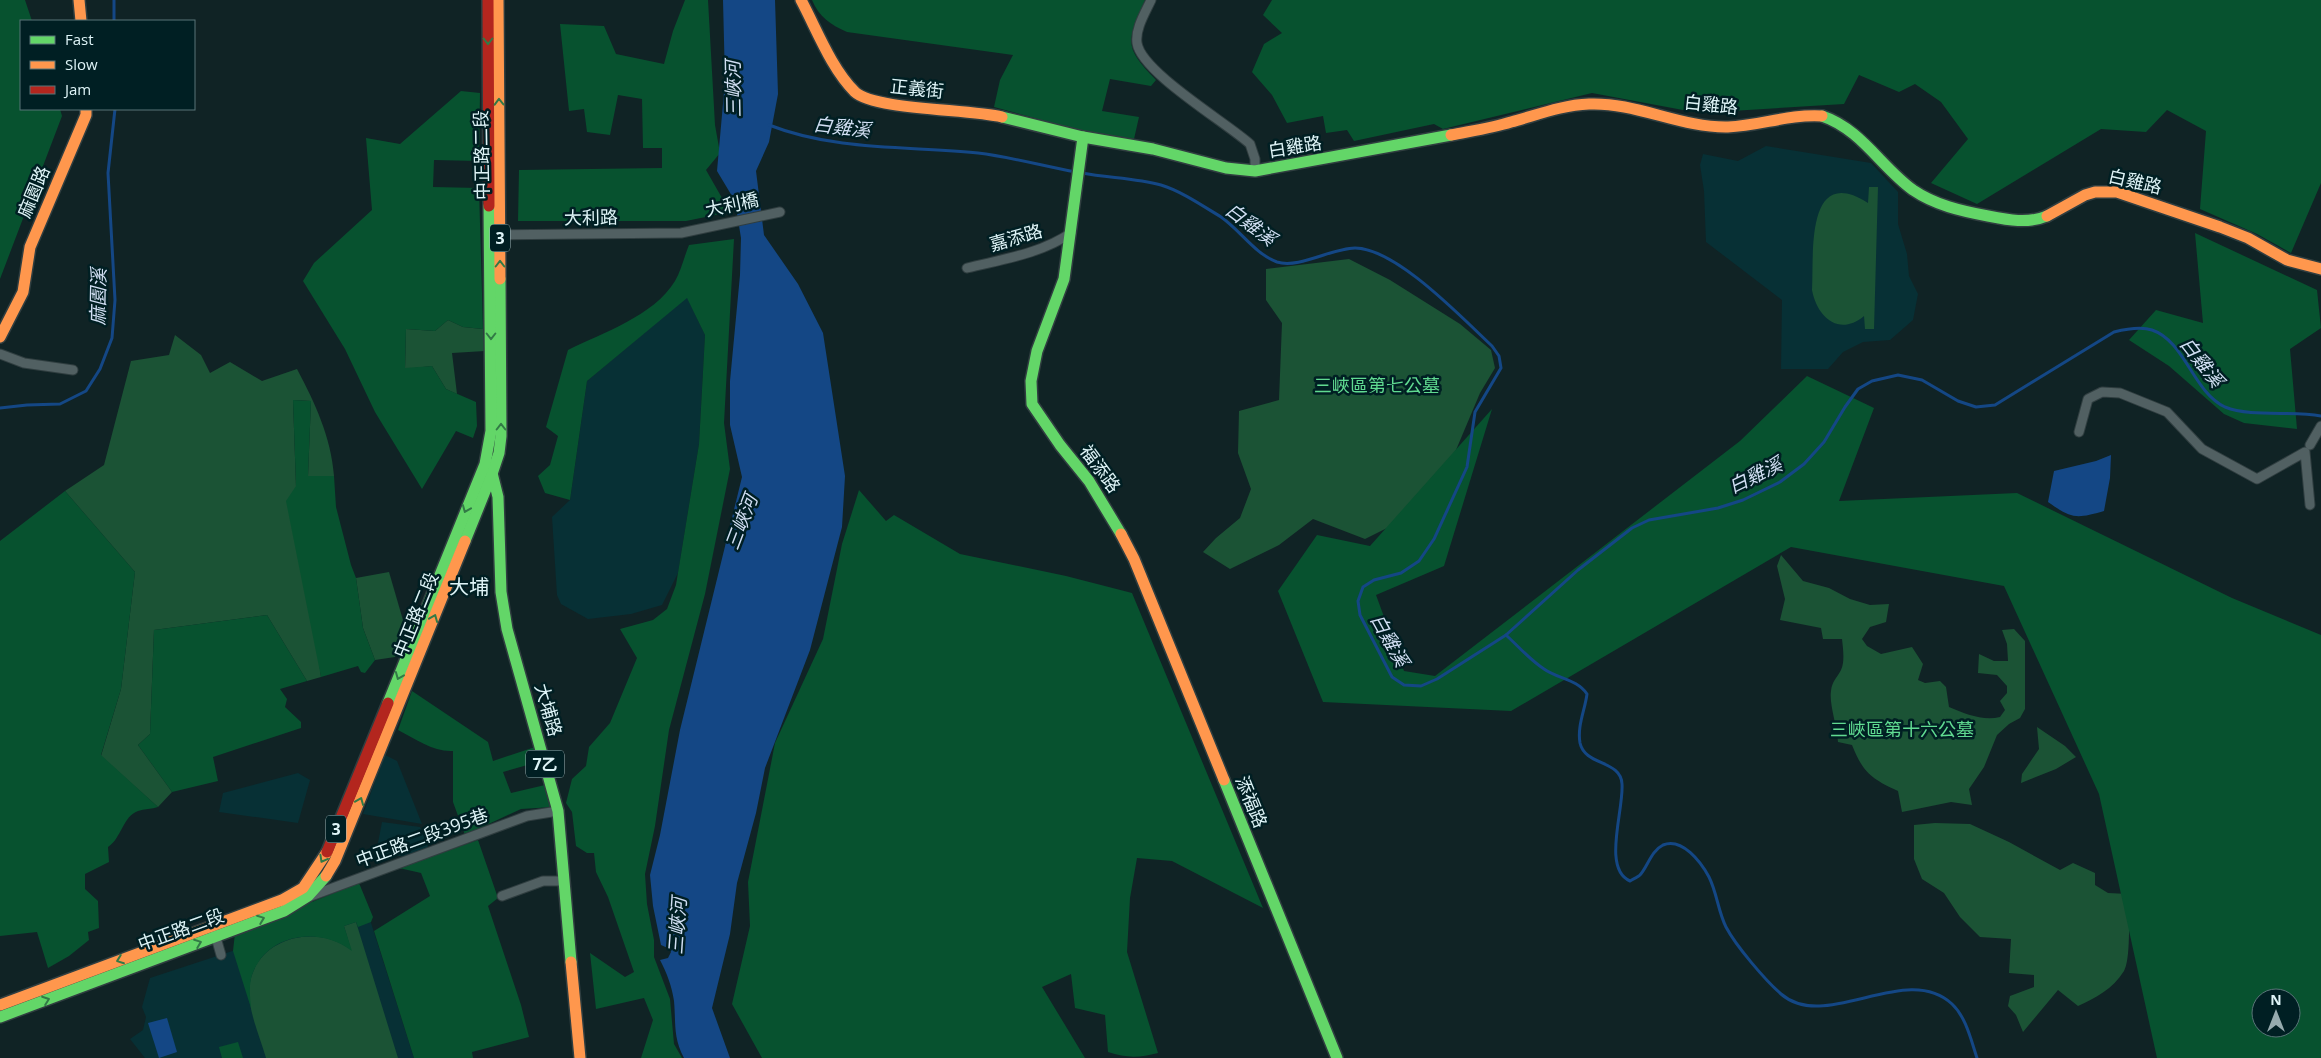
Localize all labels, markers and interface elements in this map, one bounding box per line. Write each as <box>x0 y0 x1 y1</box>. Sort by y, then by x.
legend <box>20 20 195 110</box>
text: Fast <box>65 29 94 49</box>
one-way arrow <box>483 38 493 45</box>
text: Slow <box>65 54 98 74</box>
water label: 三峽河 <box>719 56 746 118</box>
street label: 正義街 <box>889 73 945 103</box>
text: Jam <box>63 79 91 99</box>
street label: 白雞路 <box>1683 89 1739 119</box>
one-way arrow <box>494 98 504 106</box>
street label: 中正路二段 <box>468 110 494 200</box>
water label: 白雞溪 <box>812 111 875 144</box>
street label: 白雞路 <box>1266 130 1323 162</box>
street label: 麻園路 <box>11 162 55 221</box>
street label: 白雞路 <box>2106 163 2164 199</box>
street label: 大利橋 <box>703 187 761 221</box>
water label: 白雞溪 <box>1220 196 1284 253</box>
street label: 大利路 <box>564 205 618 229</box>
street label: 嘉添路 <box>986 218 1045 256</box>
road number: 3 <box>490 224 510 252</box>
one-way arrow <box>495 260 506 268</box>
water label: 麻園溪 <box>85 265 112 326</box>
water label: 白雞溪 <box>2174 332 2232 395</box>
one-way arrow <box>486 333 496 341</box>
park label: 三峽區第七公墓 <box>1314 373 1440 397</box>
one-way arrow <box>496 423 506 430</box>
street label: 福添路 <box>1075 440 1126 497</box>
water label: 白雞溪 <box>1724 450 1789 499</box>
water label: 三峽河 <box>719 487 765 553</box>
one-way arrow <box>462 504 472 513</box>
street label: 中正路二段 <box>387 568 443 661</box>
district label: 大埔 <box>449 573 489 600</box>
water label: 白雞溪 <box>1365 609 1417 674</box>
one-way arrow <box>428 614 438 623</box>
one-way arrow <box>394 671 405 680</box>
street label: 大埔路 <box>530 680 568 739</box>
park label: 三峽區第十六公墓 <box>1830 717 1974 741</box>
road number: 7乙 <box>526 751 564 778</box>
street label: 添福路 <box>1231 772 1273 831</box>
one-way arrow <box>354 797 364 806</box>
street label: 中正路二段395巷 <box>352 802 491 872</box>
road number: 3 <box>326 816 346 842</box>
one-way arrow <box>319 853 329 862</box>
water label: 三峽河 <box>662 893 692 955</box>
street label: 中正路二段 <box>134 902 227 956</box>
one-way arrow <box>256 915 265 925</box>
one-way arrow <box>193 939 202 949</box>
one-way arrow <box>116 953 125 964</box>
north arrow <box>2251 988 2301 1038</box>
text: N <box>2270 990 2282 1009</box>
one-way arrow <box>41 996 49 1006</box>

